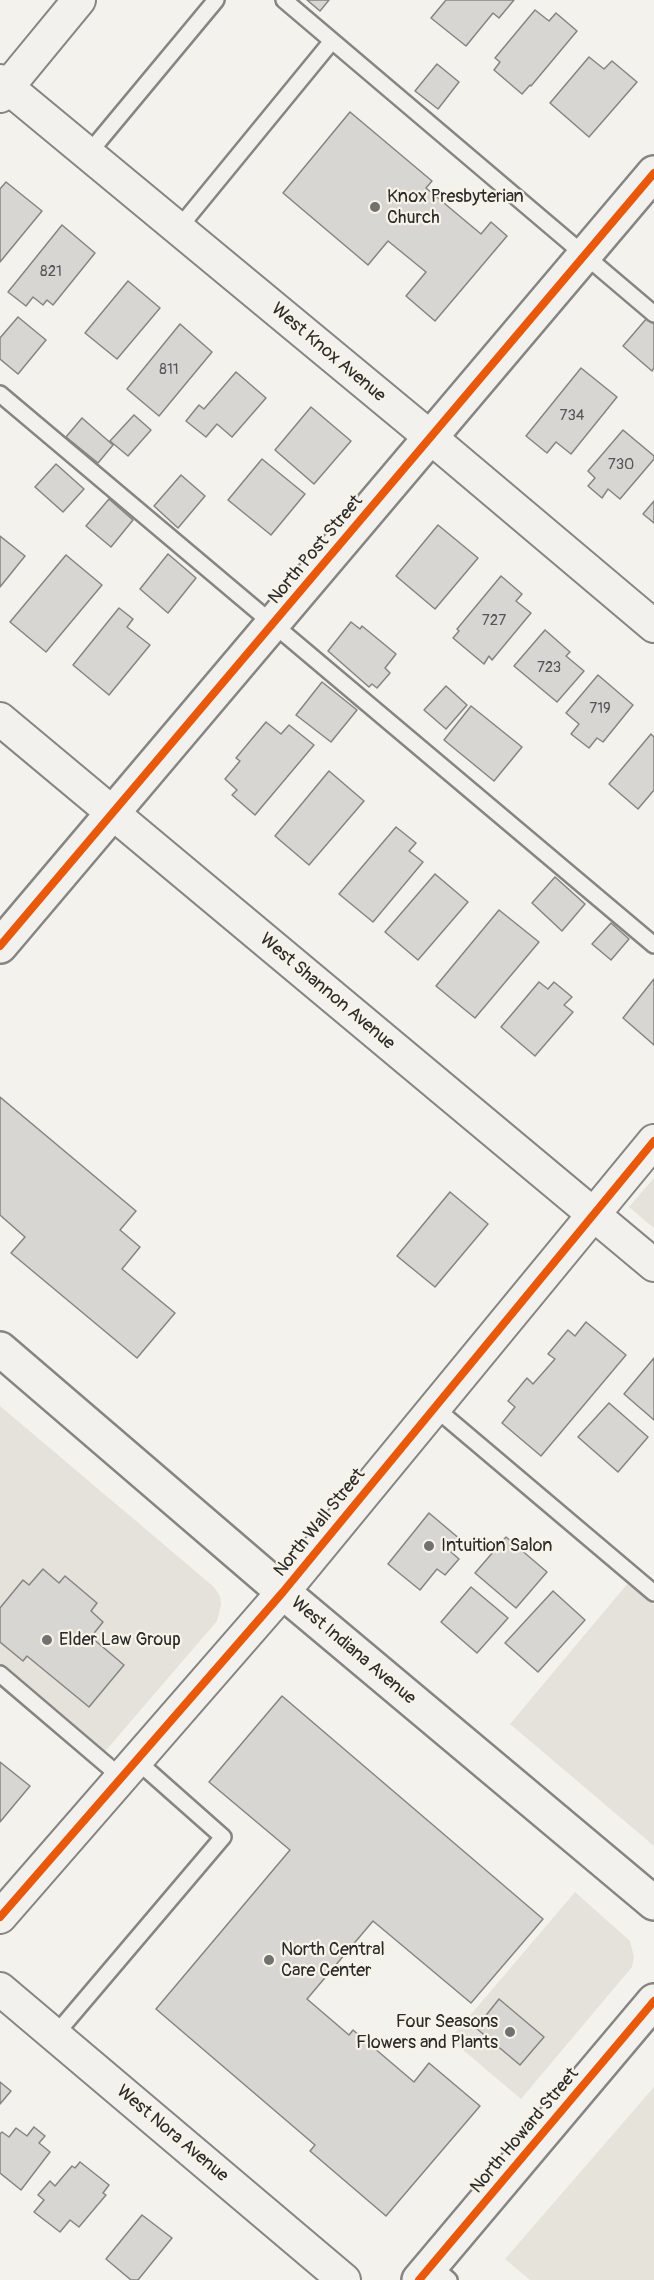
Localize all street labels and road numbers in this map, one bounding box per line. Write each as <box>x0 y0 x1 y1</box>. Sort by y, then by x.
street label: West Knox Avenue <box>266 299 390 407</box>
street label: North Post Street <box>264 491 368 609</box>
street label: West Shannon Avenue <box>255 929 399 1055</box>
street label: North Wall Street <box>270 1465 370 1581</box>
street label: West Indiana Avenue <box>286 1592 420 1710</box>
street label: North Howard Street <box>466 2064 584 2198</box>
street label: West Nora Avenue <box>112 2081 232 2187</box>

